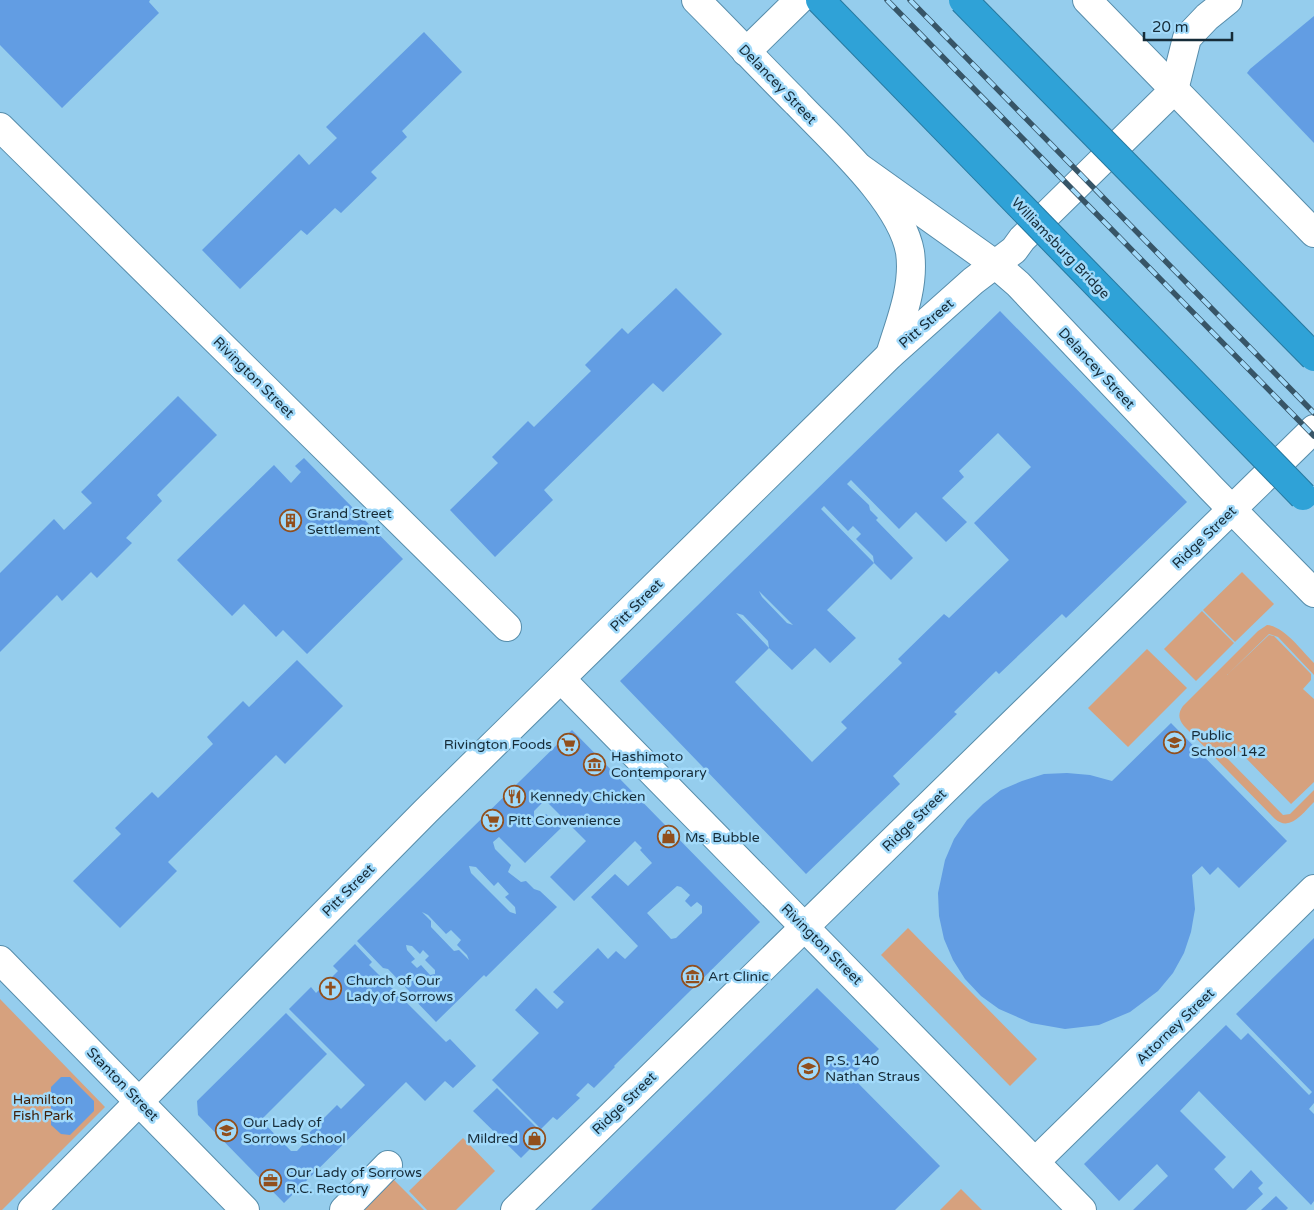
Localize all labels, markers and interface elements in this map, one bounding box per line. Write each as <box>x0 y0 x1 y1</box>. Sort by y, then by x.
scale bar <box>1144 10 1232 42</box>
text: 20 m <box>1152 18 1189 36</box>
street label: Delancey Street <box>735 41 820 128</box>
street label: Williamsburg Bridge <box>1008 194 1113 303</box>
street label: Pitt Street <box>895 295 958 352</box>
street label: Delancey Street <box>1055 324 1139 413</box>
street label: Rivington Street <box>210 333 298 422</box>
street label: Ridge Street <box>1169 502 1240 572</box>
place label: Grand Street Settlement <box>307 505 392 538</box>
building icon: Grand Street Settlement <box>279 509 303 533</box>
street label: Pitt Street <box>607 575 667 635</box>
place label: Public School 142 <box>1191 727 1266 760</box>
school or university icon: Public School 142 <box>1163 731 1187 755</box>
supermarket icon: Rivington Foods <box>556 732 580 756</box>
place label: Rivington Foods <box>444 736 552 753</box>
place label: Hashimoto Contemporary <box>611 748 707 781</box>
museum icon: Hashimoto Contemporary <box>583 752 607 776</box>
restaurant icon: Kennedy Chicken <box>502 784 526 808</box>
street label: Ridge Street <box>879 785 950 855</box>
place label: Kennedy Chicken <box>530 788 645 805</box>
supermarket icon: Pitt Convenience <box>480 808 504 832</box>
place label: Pitt Convenience <box>508 812 621 829</box>
shop icon: Ms. Bubble <box>657 825 681 849</box>
place label: Ms. Bubble <box>685 829 760 846</box>
street label: Pitt Street <box>319 860 379 920</box>
street label: Rivington Street <box>778 900 866 989</box>
museum icon: Art Clinic <box>680 964 704 988</box>
place label: Art Clinic <box>708 968 769 985</box>
place label: Church of Our Lady of Sorrows <box>346 972 454 1005</box>
church icon: Church of Our Lady of Sorrows <box>318 976 342 1000</box>
street label: Attorney Street <box>1133 984 1218 1068</box>
street label: Stanton Street <box>83 1044 162 1125</box>
place label: P.S. 140 Nathan Straus <box>825 1052 920 1085</box>
school or university icon: P.S. 140 Nathan Straus <box>797 1056 821 1080</box>
street label: Ridge Street <box>589 1068 660 1138</box>
park label: Hamilton Fish Park <box>13 1091 74 1124</box>
place label: Our Lady of Sorrows School <box>243 1114 346 1147</box>
school or university icon: Our Lady of Sorrows School <box>215 1118 239 1142</box>
shop icon: Mildred <box>522 1126 546 1150</box>
place label: Mildred <box>467 1130 518 1147</box>
place label: Our Lady of Sorrows R.C. Rectory <box>286 1164 422 1197</box>
office icon: Our Lady of Sorrows R.C. Rectory <box>258 1168 282 1192</box>

